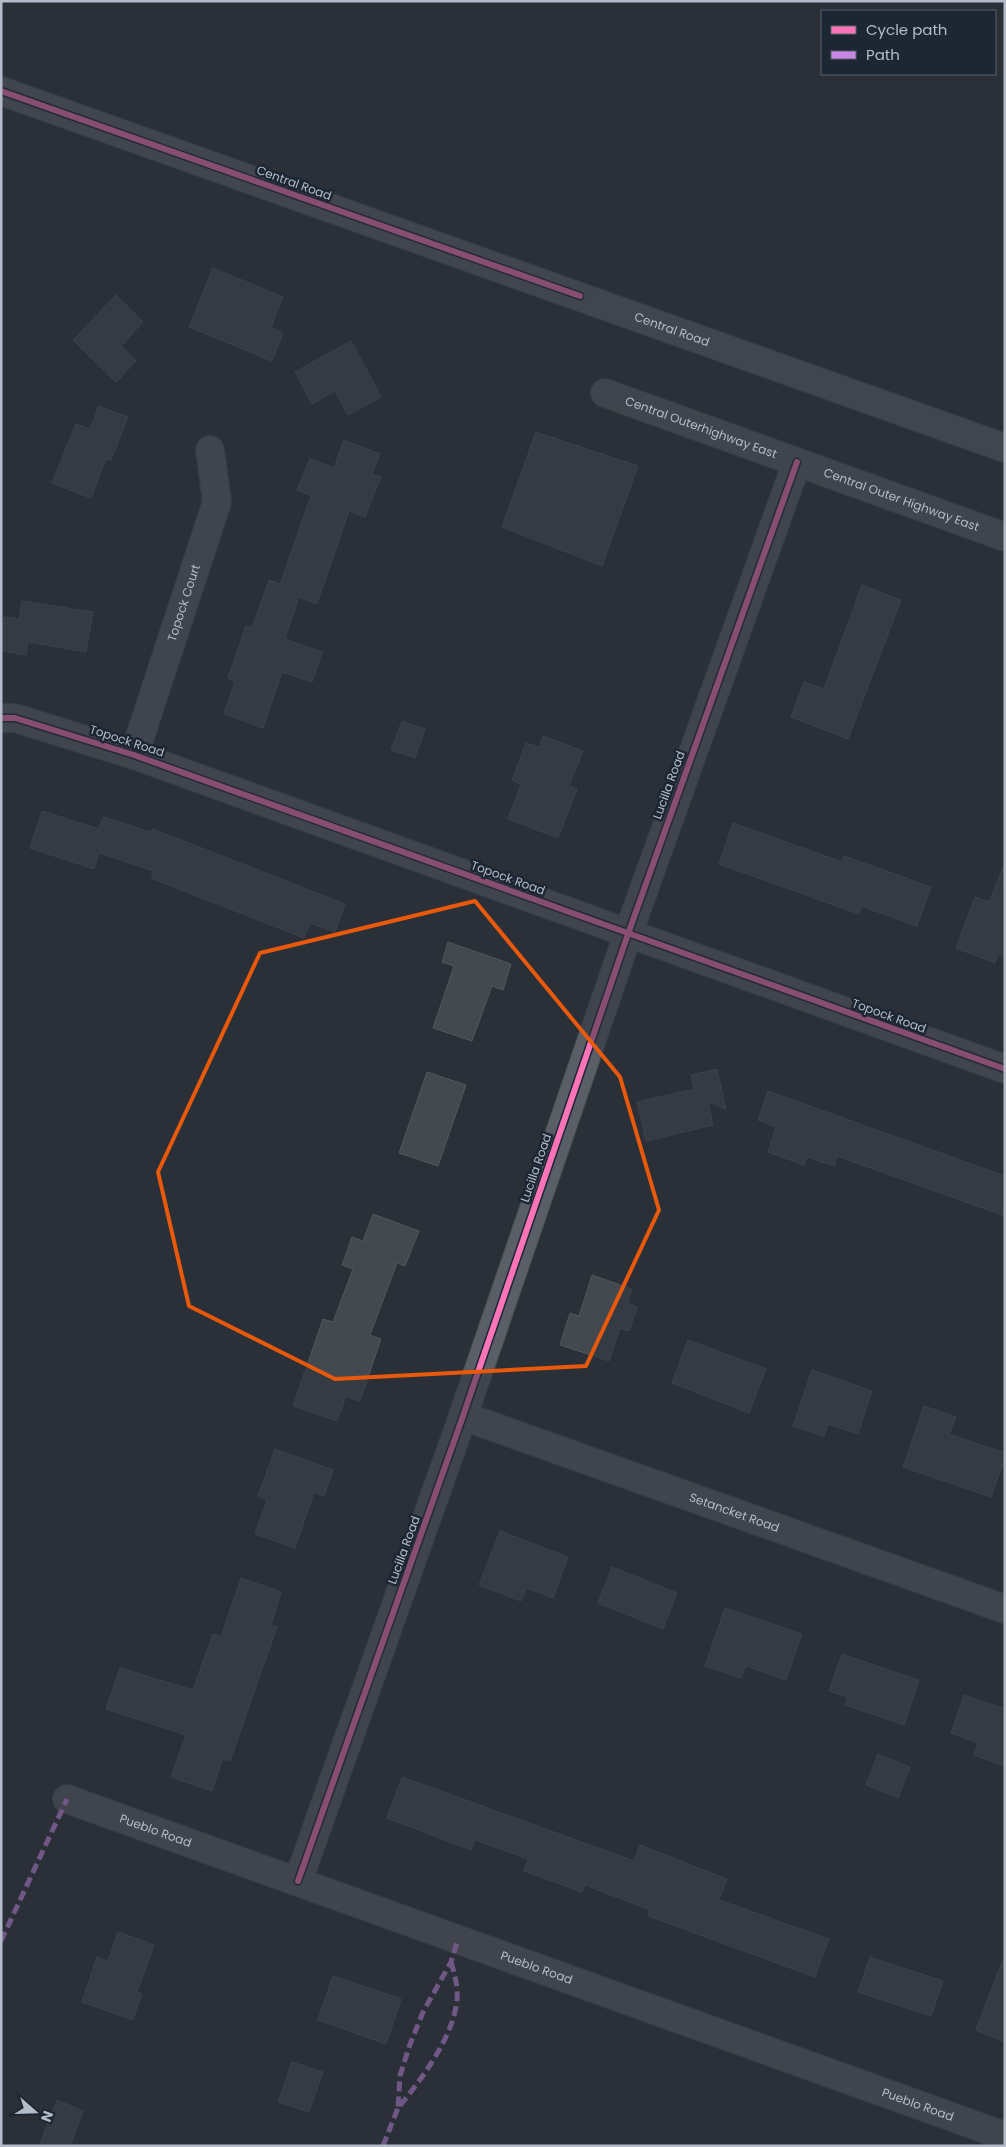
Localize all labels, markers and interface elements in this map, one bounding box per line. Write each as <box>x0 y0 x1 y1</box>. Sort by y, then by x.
legend <box>821 10 996 75</box>
text: Cycle path <box>866 19 947 40</box>
text: Path <box>866 44 900 65</box>
street label: Central Road <box>254 161 334 204</box>
street label: Central Road <box>632 308 712 350</box>
street label: Central Outerhighway East <box>623 392 779 462</box>
street label: Central Outer Highway East <box>821 463 982 535</box>
street label: Topock Court <box>163 562 204 644</box>
street label: Topock Road <box>88 720 167 761</box>
street label: Lucilla Road <box>648 748 689 821</box>
street label: Topock Road <box>469 856 548 899</box>
street label: Topock Road <box>850 994 929 1037</box>
street label: Lucilla Road <box>516 1131 555 1204</box>
street label: Setancket Road <box>687 1488 782 1536</box>
street label: Lucilla Road <box>383 1513 424 1586</box>
street label: Pueblo Road <box>117 1810 194 1851</box>
street label: Pueblo Road <box>498 1947 575 1988</box>
street label: Pueblo Road <box>880 2083 956 2125</box>
north arrow <box>10 2087 60 2137</box>
text: N <box>36 2108 58 2125</box>

